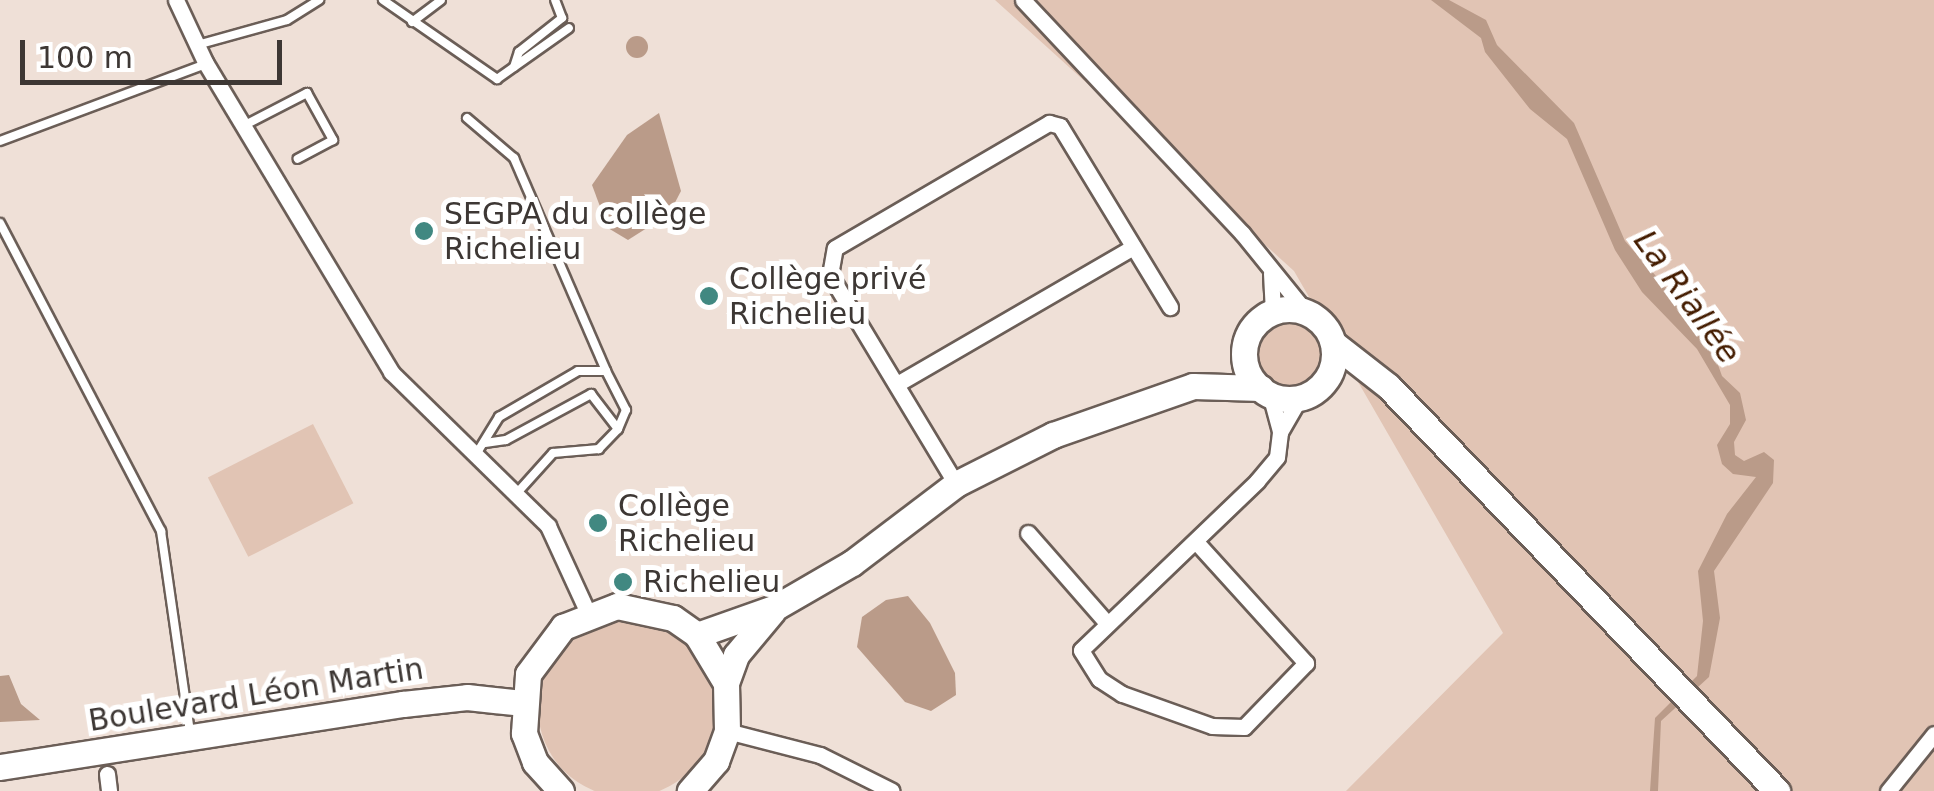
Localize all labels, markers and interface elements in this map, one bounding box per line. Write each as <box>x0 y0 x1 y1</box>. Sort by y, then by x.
scale bar <box>25 20 288 82</box>
text: 100 m <box>37 40 133 75</box>
place label: SEGPA du collège Richelieu <box>444 196 707 266</box>
marker: SEGPA du collège Richelieu <box>413 220 435 242</box>
water label: La Riallée <box>1626 223 1748 371</box>
place label: Collège privé Richelieu <box>729 261 926 332</box>
marker: Collège privé Richelieu <box>698 285 720 307</box>
place label: Collège Richelieu <box>618 488 755 558</box>
marker: Collège Richelieu <box>587 512 609 534</box>
place label: Richelieu <box>643 564 780 600</box>
marker: Richelieu <box>612 571 634 593</box>
street label: Boulevard Léon Martin <box>86 651 426 739</box>

